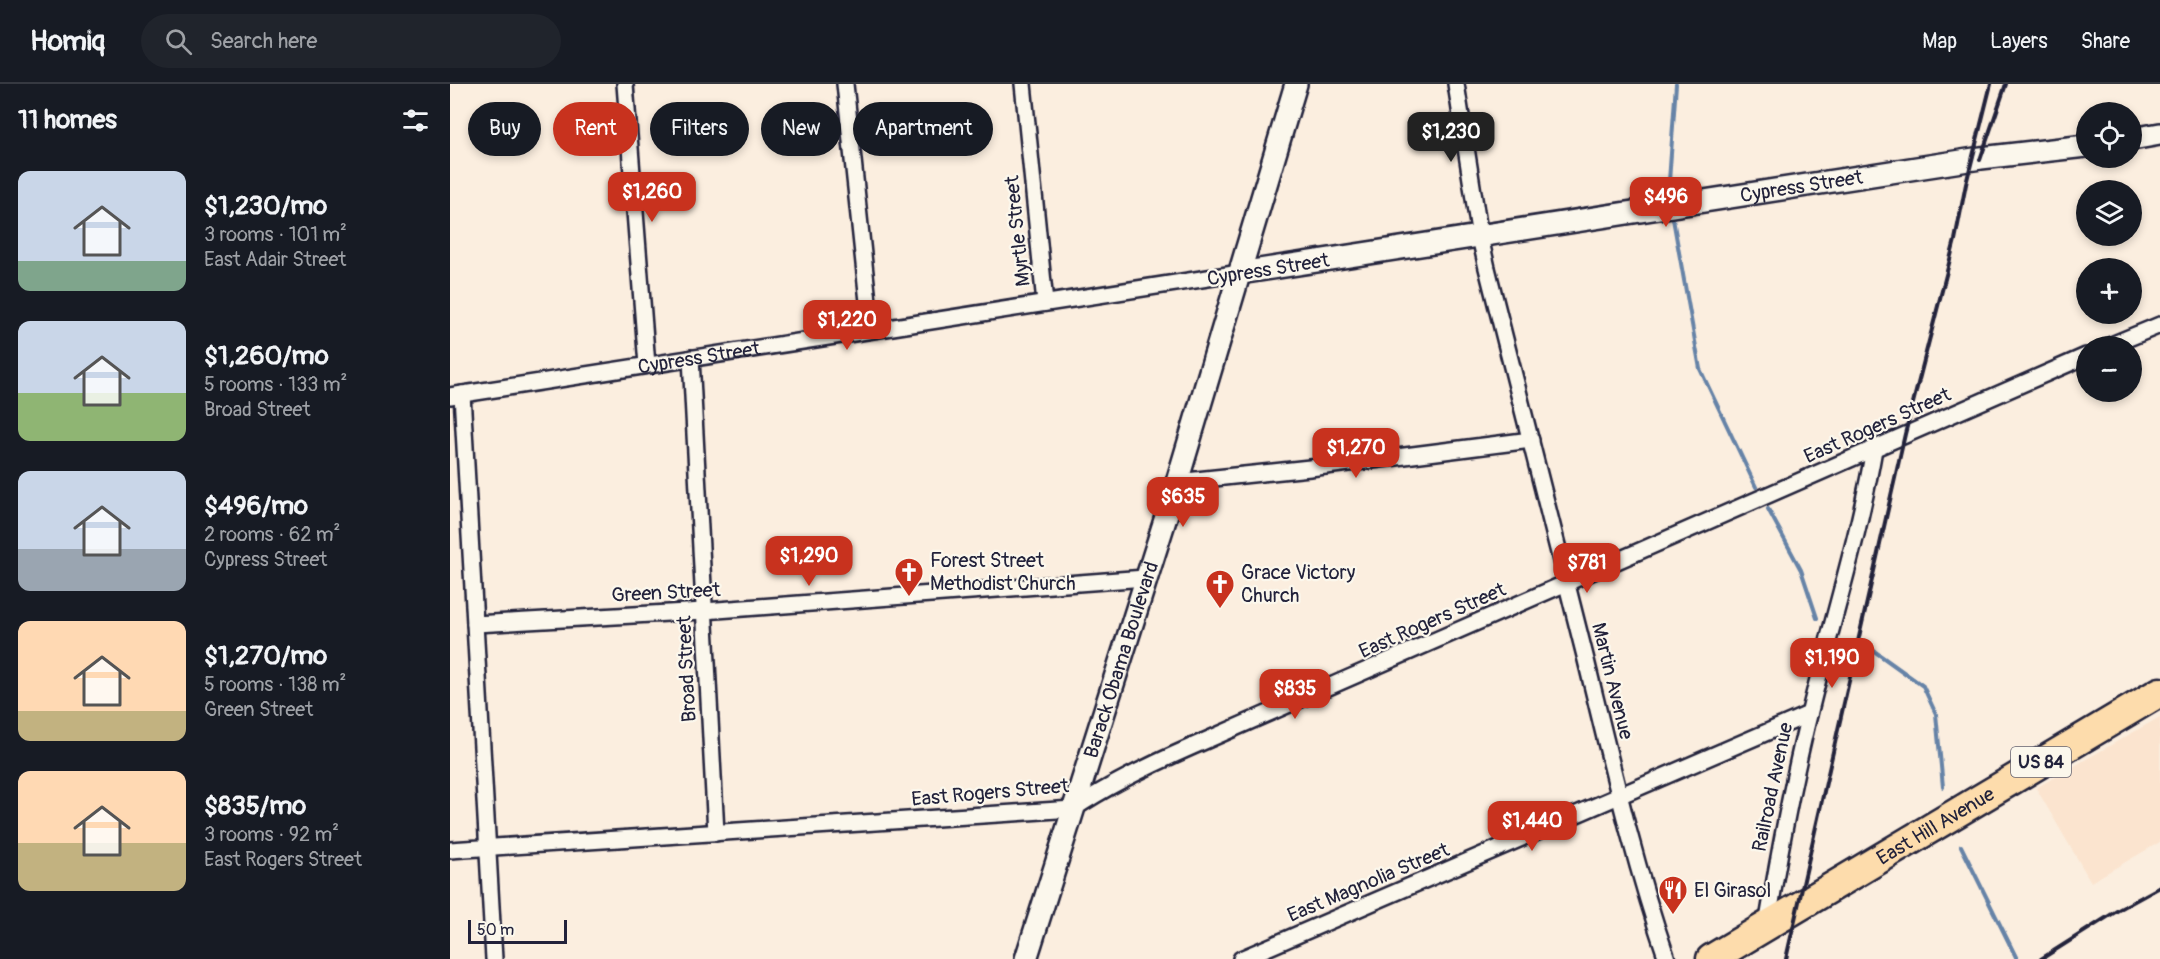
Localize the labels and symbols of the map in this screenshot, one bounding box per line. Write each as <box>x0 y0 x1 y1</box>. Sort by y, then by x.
pin: $1,230 <box>1402 112 1500 163</box>
street label: Cypress Street <box>1738 164 1865 208</box>
pin: $1,260 <box>603 172 701 223</box>
street label: Myrtle Street <box>999 173 1036 288</box>
pin: $496 <box>1630 177 1702 228</box>
street label: Cypress Street <box>1205 247 1332 291</box>
pin: $1,220 <box>798 300 896 351</box>
street label: Cypress Street <box>636 336 763 380</box>
street label: East Rogers Street <box>1800 382 1955 469</box>
pin: $1,270 <box>1307 428 1405 479</box>
pin: $635 <box>1147 477 1219 528</box>
pin: $1,290 <box>760 536 858 587</box>
pin: $781 <box>1551 543 1623 594</box>
place label: Forest Street Methodist Church <box>930 548 1076 596</box>
church icon: Forest Street Methodist Church <box>893 556 925 598</box>
street label: Barack Obama Boulevard <box>1078 558 1164 761</box>
place label: Grace Victory Church <box>1241 560 1356 608</box>
church icon: Grace Victory Church <box>1204 568 1236 610</box>
street label: Green Street <box>611 577 722 608</box>
street label: East Rogers Street <box>1355 577 1510 664</box>
street label: Broad Street <box>671 614 702 723</box>
street label: Martin Avenue <box>1586 620 1639 742</box>
pin: $1,190 <box>1783 638 1881 689</box>
pin: $835 <box>1259 669 1331 720</box>
street label: Railroad Avenue <box>1747 720 1798 854</box>
road number: US 84 <box>2011 747 2071 777</box>
street label: East Rogers Street <box>910 773 1071 812</box>
street label: East Hill Avenue <box>1872 781 1999 871</box>
pin: $1,440 <box>1483 801 1581 852</box>
street label: East Magnolia Street <box>1283 837 1454 928</box>
restaurant icon: El Girasol <box>1657 874 1689 916</box>
place label: El Girasol <box>1694 878 1771 903</box>
scale bar <box>468 917 567 944</box>

